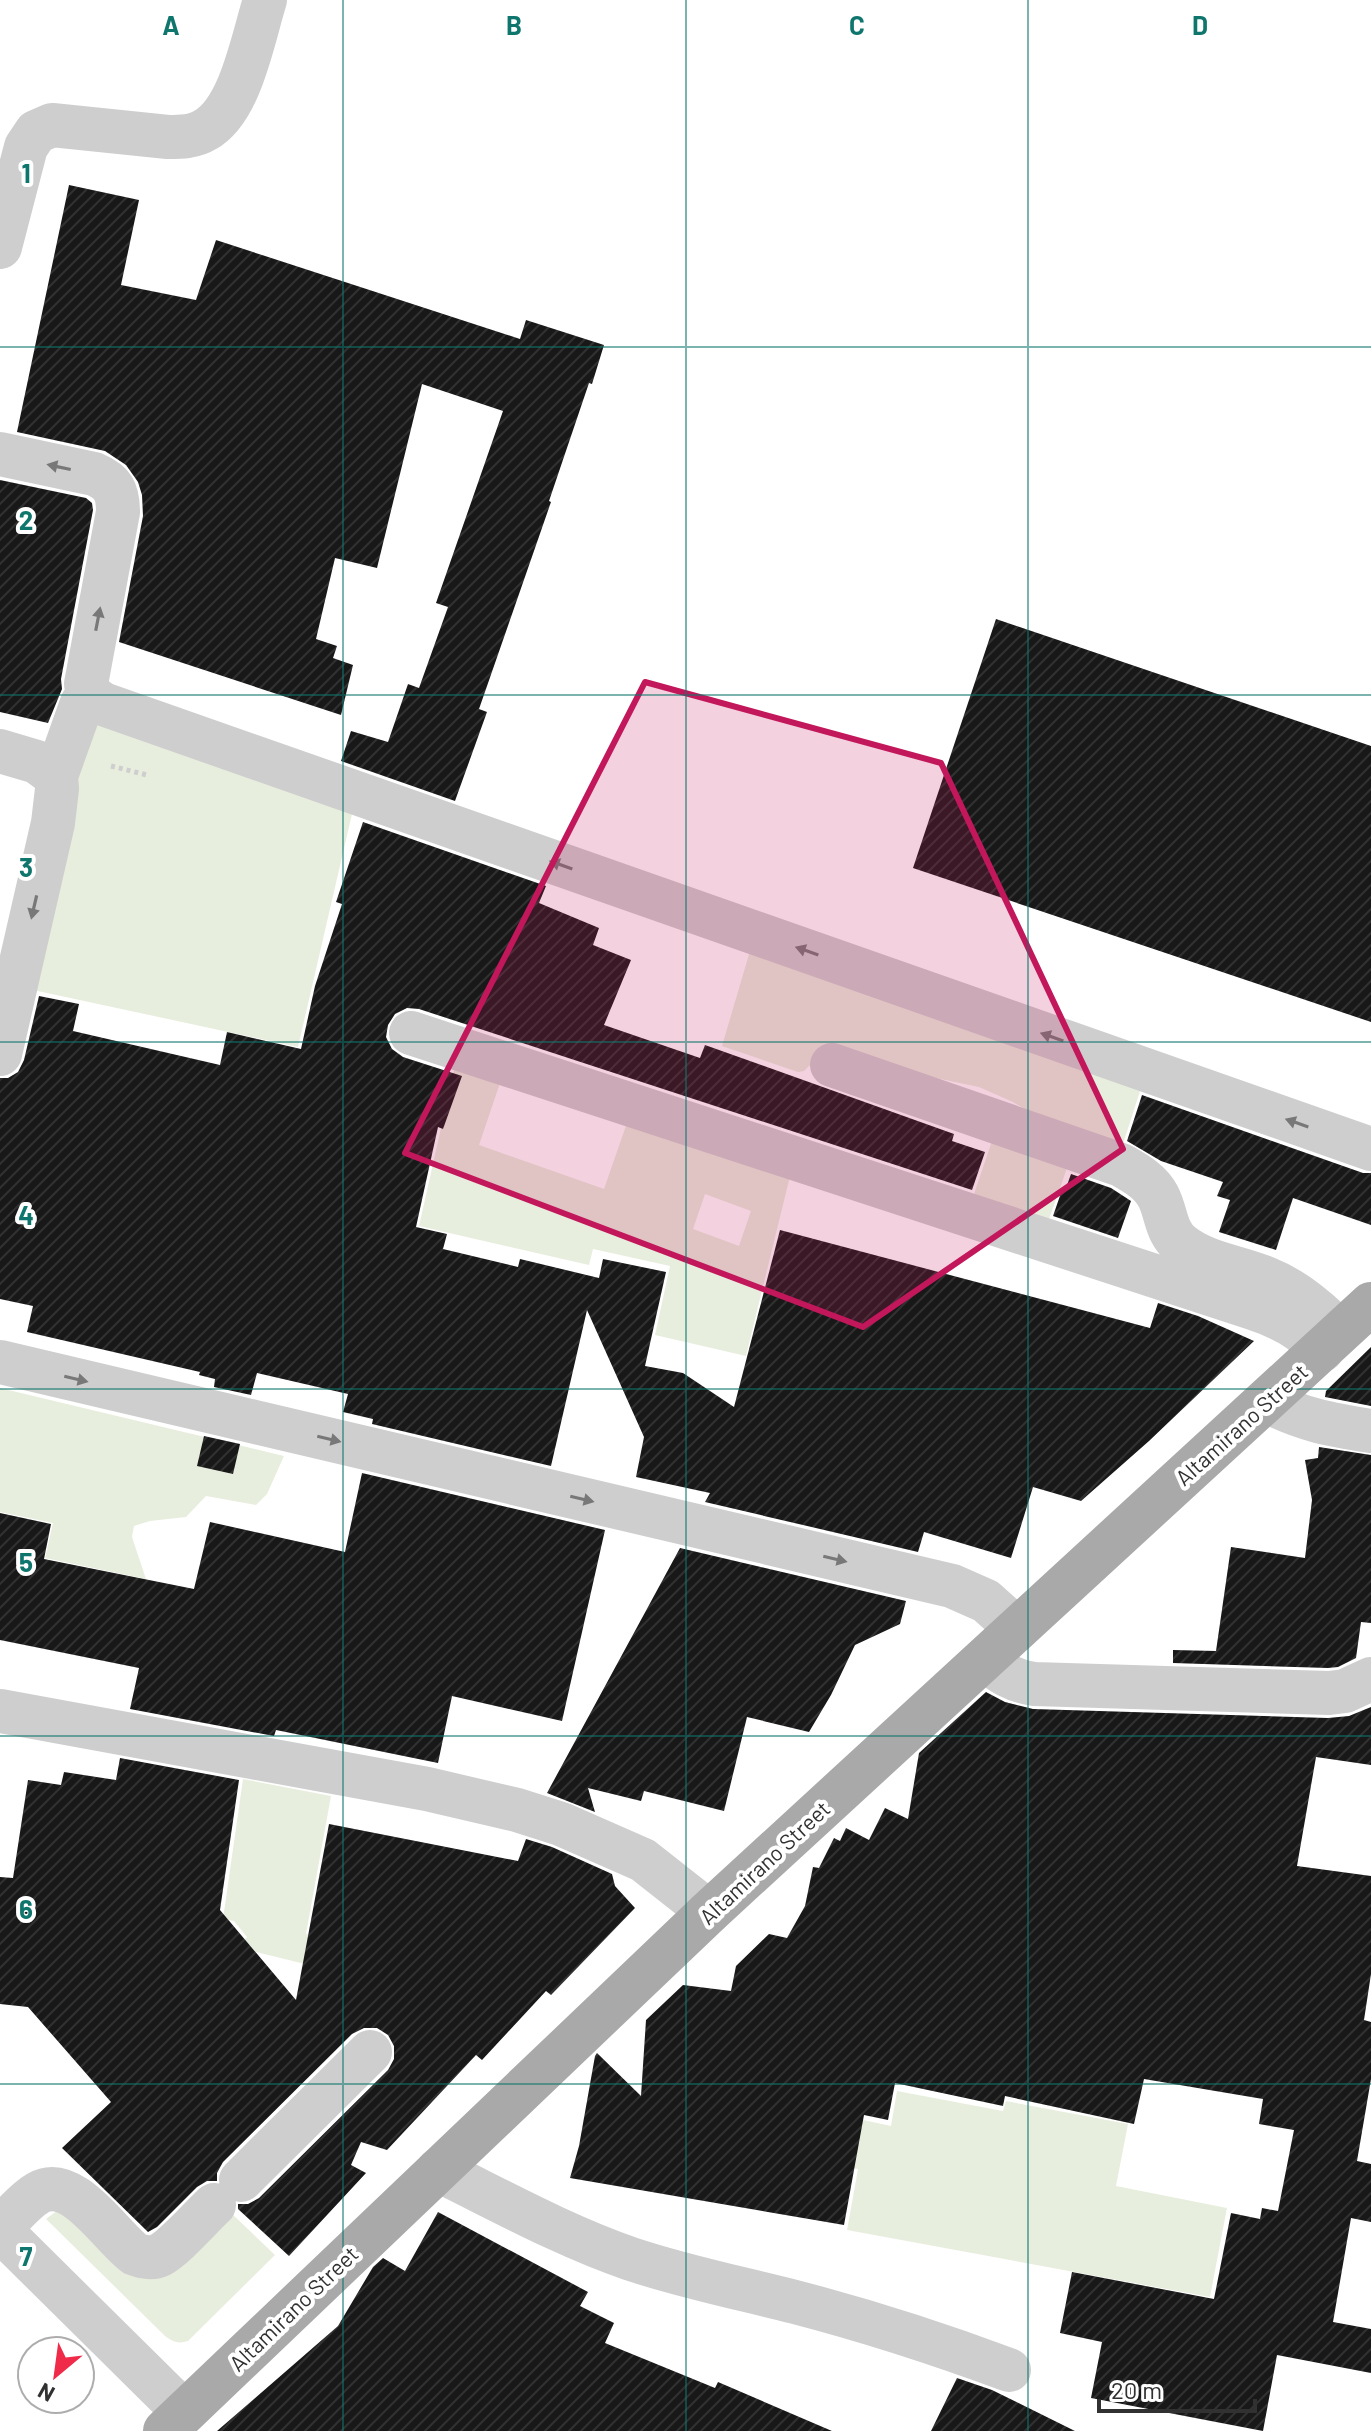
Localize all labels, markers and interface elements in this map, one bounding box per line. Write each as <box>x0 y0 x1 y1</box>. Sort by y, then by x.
text: A <box>162 9 180 40</box>
text: B <box>506 9 522 40</box>
text: C <box>849 9 865 40</box>
text: D <box>1192 9 1208 40</box>
text: 1 <box>21 157 31 188</box>
one-way arrow <box>46 460 71 473</box>
text: 2 <box>19 504 33 535</box>
one-way arrow <box>92 606 104 631</box>
text: 3 <box>19 851 33 882</box>
one-way arrow <box>549 858 573 871</box>
one-way arrow <box>28 895 40 920</box>
one-way arrow <box>794 944 818 957</box>
one-way arrow <box>1040 1030 1064 1042</box>
one-way arrow <box>1285 1116 1309 1128</box>
text: 4 <box>18 1199 34 1230</box>
street label: Altamirano Street <box>1170 1358 1312 1490</box>
one-way arrow <box>64 1374 89 1386</box>
one-way arrow <box>317 1433 342 1446</box>
one-way arrow <box>570 1493 595 1506</box>
text: 5 <box>19 1546 33 1577</box>
one-way arrow <box>823 1553 848 1565</box>
street label: Altamirano Street <box>693 1795 835 1929</box>
text: 6 <box>19 1893 33 1924</box>
text: 7 <box>20 2240 33 2271</box>
street label: Altamirano Street <box>223 2240 363 2376</box>
north arrow <box>16 2335 96 2415</box>
scale bar <box>1099 2363 1255 2413</box>
text: 20 m <box>1111 2375 1162 2404</box>
text: N <box>33 2378 59 2408</box>

